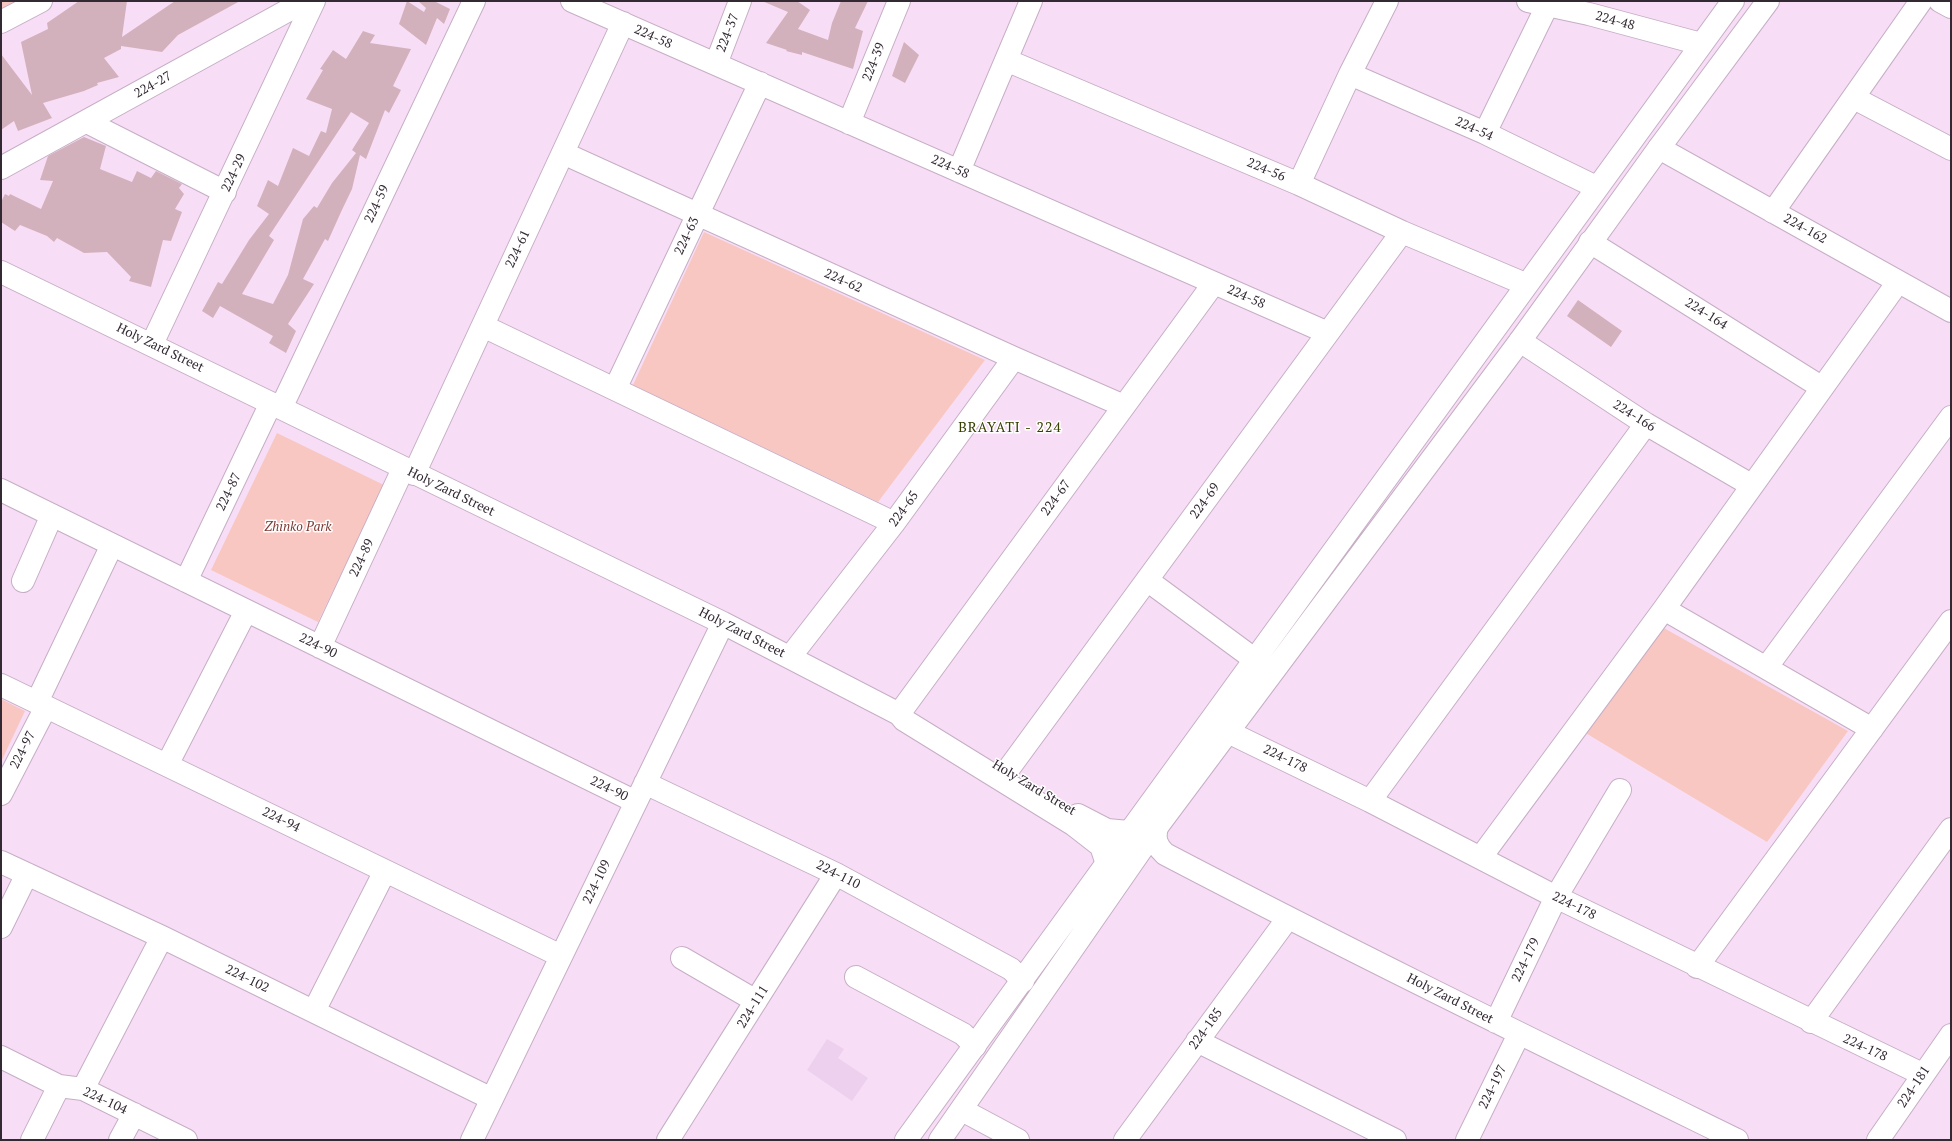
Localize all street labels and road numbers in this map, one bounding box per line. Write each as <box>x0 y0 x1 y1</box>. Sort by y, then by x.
street label: 224-48 <box>1594 8 1636 34</box>
street label: 224-37 <box>714 11 742 55</box>
street label: 224-58 <box>631 22 675 52</box>
street label: 224-39 <box>859 40 889 84</box>
street label: 224-27 <box>132 68 174 102</box>
street label: 224-54 <box>1452 114 1496 144</box>
street label: 224-29 <box>218 152 250 194</box>
street label: 224-58 <box>928 152 972 182</box>
street label: 224-56 <box>1244 155 1288 185</box>
street label: 224-59 <box>361 183 393 225</box>
street label: 224-162 <box>1781 211 1829 247</box>
street label: 224-63 <box>671 215 703 257</box>
street label: 224-61 <box>502 228 534 270</box>
street label: 224-62 <box>821 266 865 296</box>
street label: 224-58 <box>1224 282 1268 312</box>
street label: 224-164 <box>1682 295 1730 333</box>
street label: Holy Zard Street <box>114 320 206 376</box>
street label: 224-166 <box>1610 397 1658 435</box>
street label: Holy Zard Street <box>405 464 497 520</box>
street label: 224-87 <box>213 471 245 513</box>
street label: 224-67 <box>1038 477 1074 519</box>
street label: 224-69 <box>1187 480 1223 522</box>
street label: 224-65 <box>886 488 922 530</box>
street label: 224-89 <box>346 537 378 579</box>
street label: Holy Zard Street <box>696 605 788 661</box>
street label: 224-90 <box>297 630 339 662</box>
street label: 224-97 <box>7 729 39 771</box>
street label: 224-178 <box>1260 742 1310 776</box>
street label: Holy Zard Street <box>989 757 1079 819</box>
street label: 224-90 <box>588 773 630 805</box>
street label: 224-94 <box>260 804 302 836</box>
street label: 224-109 <box>580 857 614 907</box>
street label: 224-110 <box>813 857 863 893</box>
street label: 224-178 <box>1549 889 1599 923</box>
street label: 224-179 <box>1509 935 1543 985</box>
street label: 224-102 <box>222 962 272 996</box>
street label: Holy Zard Street <box>1404 971 1496 1027</box>
street label: 224-111 <box>734 983 772 1031</box>
street label: 224-185 <box>1186 1005 1226 1053</box>
street label: 224-178 <box>1840 1031 1890 1065</box>
street label: 224-197 <box>1476 1062 1510 1112</box>
street label: 224-181 <box>1894 1063 1934 1111</box>
street label: 224-104 <box>80 1084 130 1118</box>

